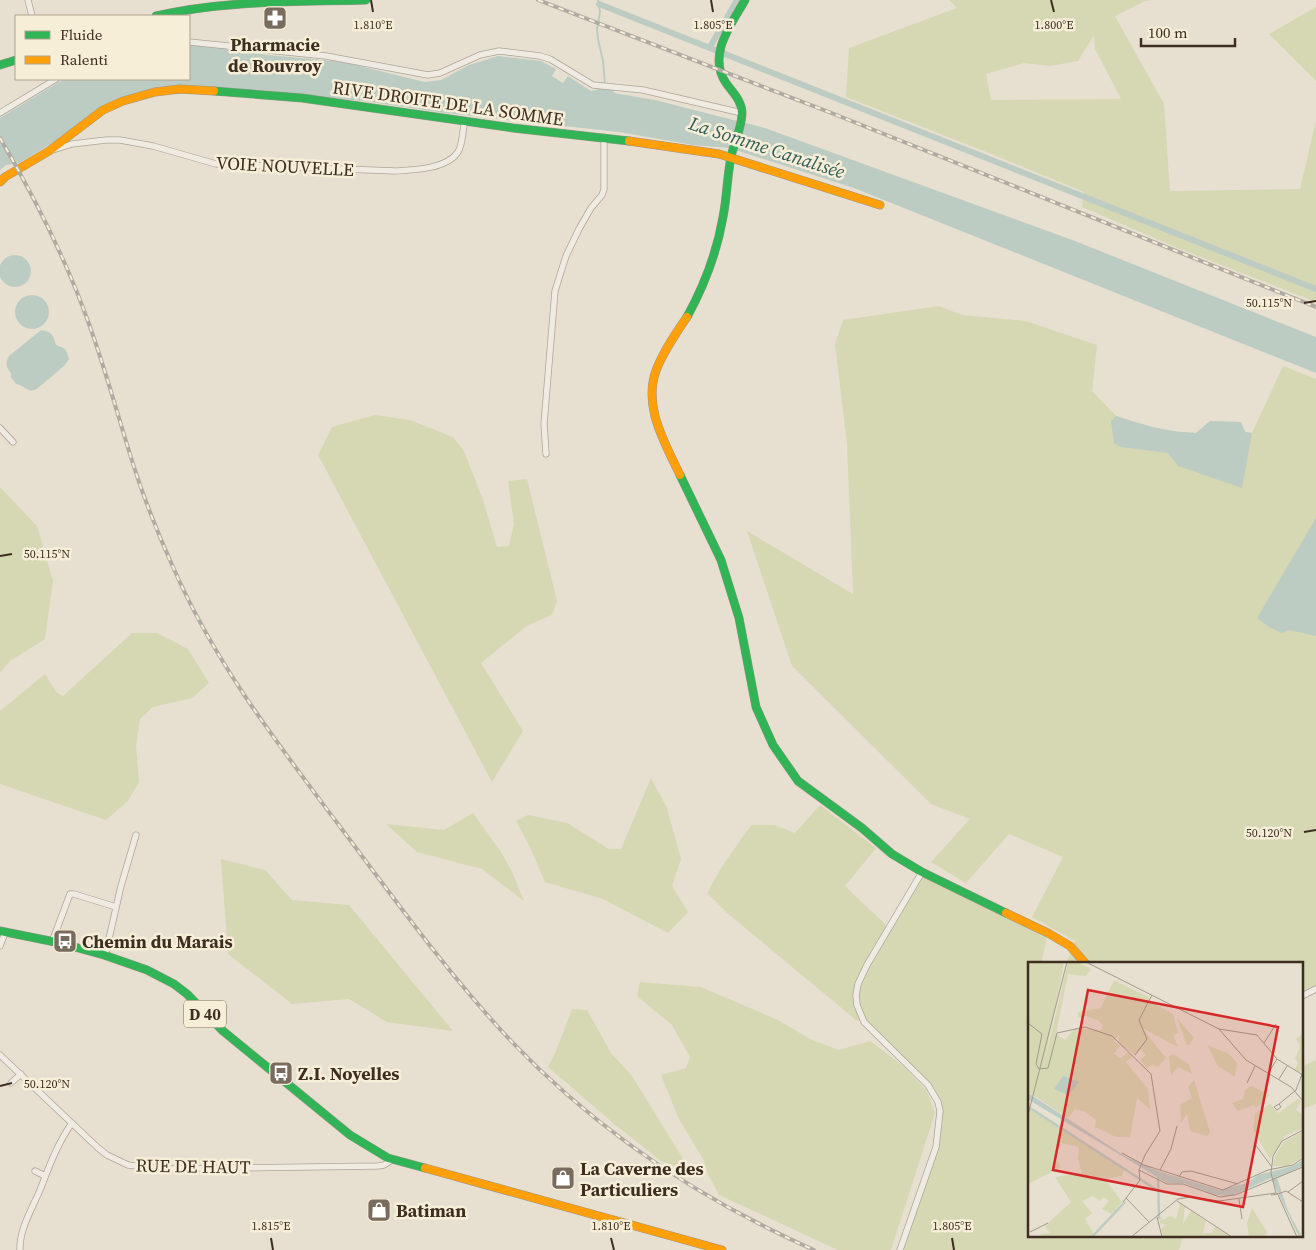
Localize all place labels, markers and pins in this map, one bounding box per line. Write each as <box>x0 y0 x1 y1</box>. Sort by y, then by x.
pharmacy icon: Pharmacie de Rouvroy <box>262 5 288 31</box>
place label: Pharmacie de Rouvroy <box>228 32 322 78</box>
bus stop icon: Chemin du Marais <box>52 928 78 954</box>
place label: Chemin du Marais <box>82 929 233 954</box>
bus stop icon: Z.I. Noyelles <box>268 1060 294 1086</box>
place label: Z.I. Noyelles <box>298 1061 400 1086</box>
place label: La Caverne des Particuliers <box>580 1156 704 1202</box>
shop icon: La Caverne des Particuliers <box>550 1165 576 1191</box>
shop icon: Batiman <box>366 1197 392 1223</box>
place label: Batiman <box>396 1198 466 1223</box>

